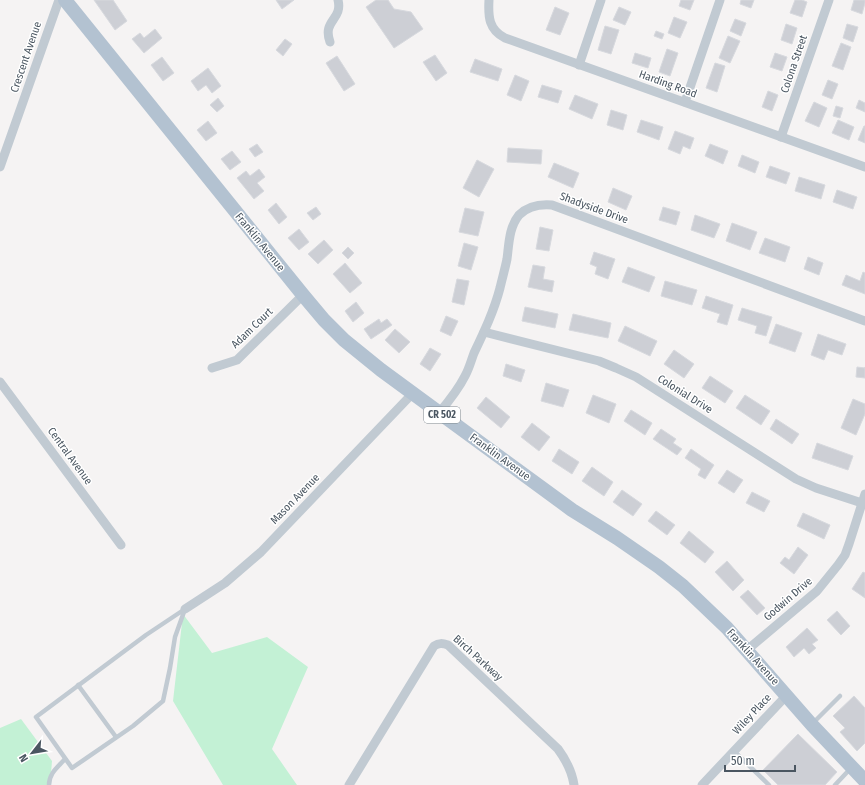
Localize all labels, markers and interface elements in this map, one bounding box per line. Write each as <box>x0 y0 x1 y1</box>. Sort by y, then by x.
street label: Crescent Avenue <box>8 20 44 94</box>
street label: Colona Street <box>778 33 810 95</box>
street label: Harding Road <box>637 68 699 100</box>
street label: Shadyside Drive <box>558 190 630 226</box>
street label: Franklin Avenue <box>232 210 288 274</box>
street label: Adam Court <box>229 305 276 351</box>
street label: Colonial Drive <box>655 372 715 416</box>
road number: CR 502 <box>424 407 460 423</box>
street label: Central Avenue <box>45 425 95 487</box>
street label: Franklin Avenue <box>467 431 533 483</box>
street label: Mason Avenue <box>268 471 322 527</box>
street label: Godwin Drive <box>761 575 815 623</box>
street label: Franklin Avenue <box>724 626 782 688</box>
street label: Birch Parkway <box>451 632 506 684</box>
street label: Wiley Place <box>730 691 774 737</box>
north arrow <box>12 733 52 773</box>
scale bar <box>725 747 795 773</box>
text: N <box>17 752 31 764</box>
text: 50 m <box>731 754 755 768</box>

